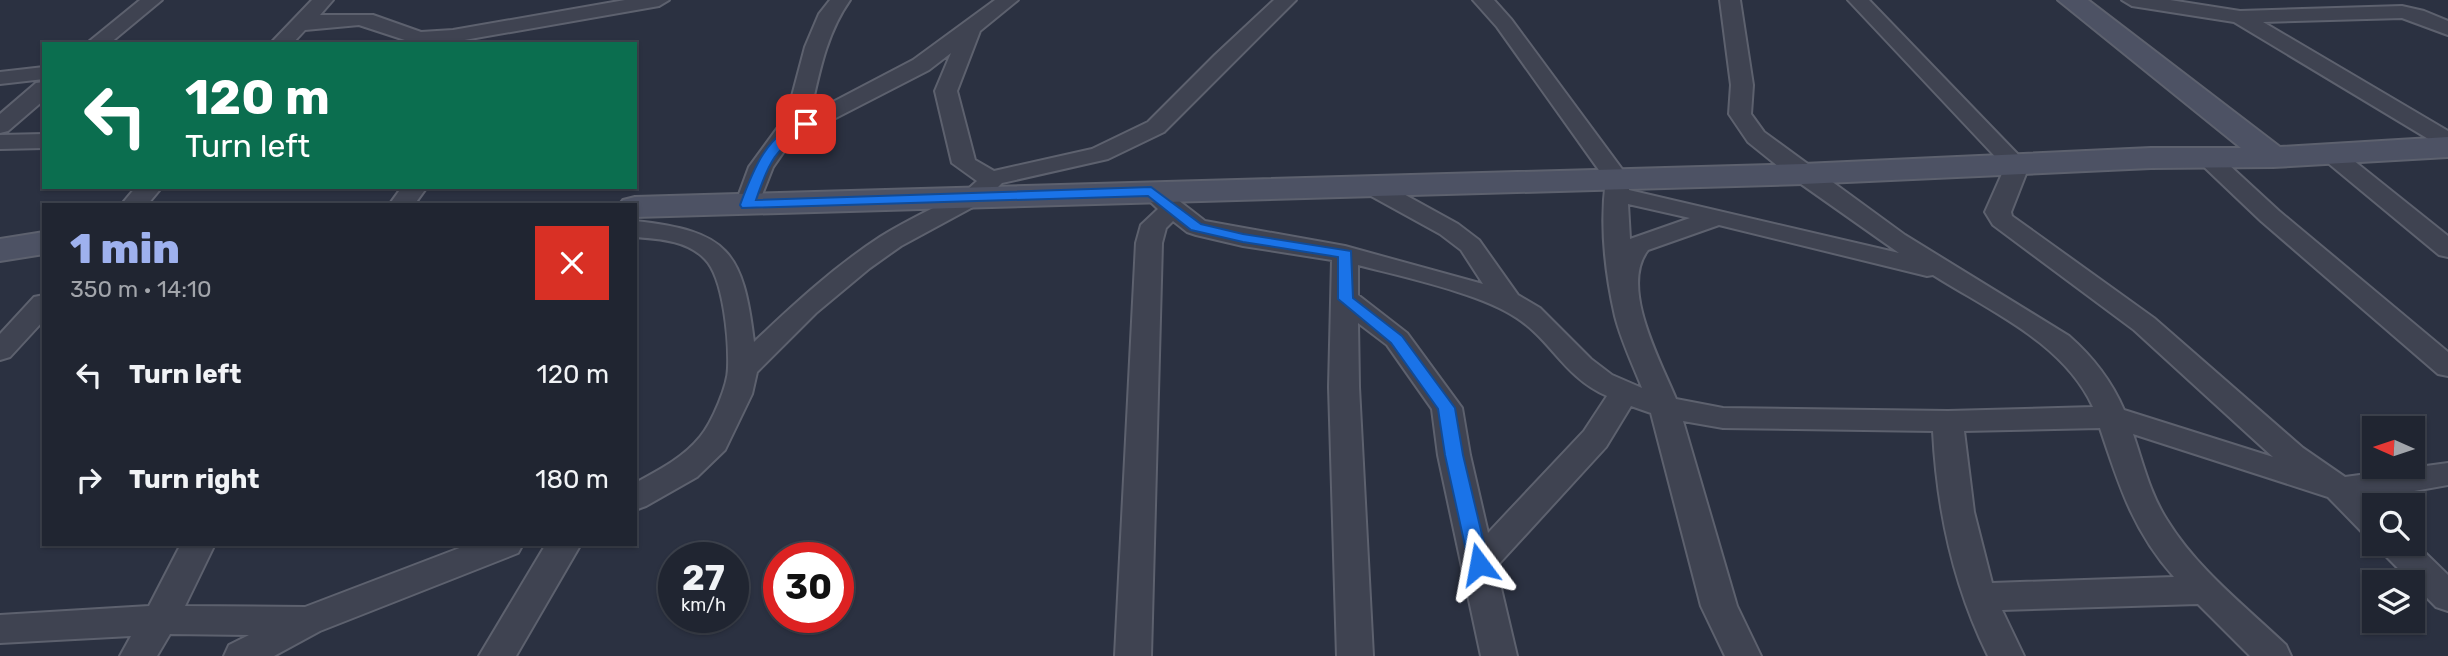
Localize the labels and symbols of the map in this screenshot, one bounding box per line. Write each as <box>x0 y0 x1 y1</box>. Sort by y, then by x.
pin <box>776 94 836 154</box>
north arrow <box>2362 416 2426 480</box>
position arrow <box>1442 527 1516 601</box>
speed limit sign: 30 <box>763 542 854 633</box>

